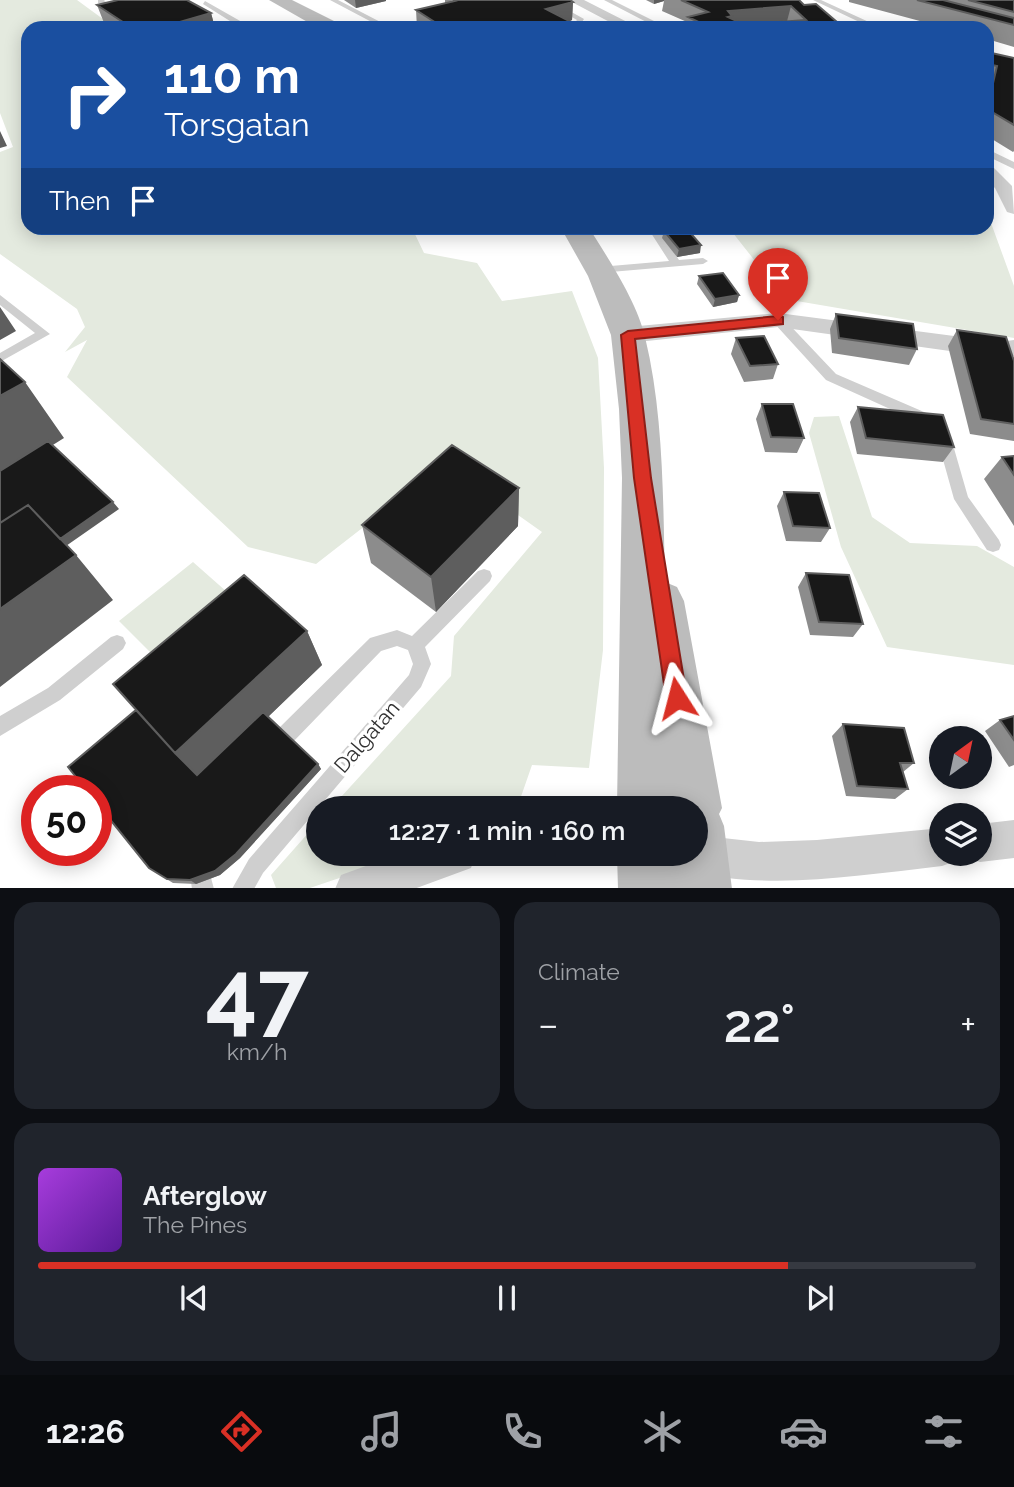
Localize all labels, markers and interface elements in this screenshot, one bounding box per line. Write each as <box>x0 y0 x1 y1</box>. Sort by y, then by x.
text: 110 m <box>164 47 300 104</box>
icon: right <box>49 49 140 140</box>
text: Torsgatan <box>164 106 310 143</box>
icon: arrive <box>124 182 162 220</box>
text: Then <box>49 186 110 216</box>
pin <box>748 248 808 320</box>
icon: arrive <box>759 259 797 297</box>
position arrow <box>640 661 714 735</box>
street label: Dalgatan <box>329 696 405 778</box>
north arrow <box>929 726 992 789</box>
map controls <box>929 726 992 866</box>
speed limit sign: 50 <box>21 775 112 866</box>
button: layers <box>929 803 992 866</box>
text: 12:27 · 1 min · 160 m <box>389 816 625 846</box>
text: 47 <box>205 939 309 1046</box>
text: Climate <box>538 958 620 985</box>
text: 22° <box>724 993 795 1054</box>
text: − <box>538 1002 558 1047</box>
text: + <box>960 1002 976 1047</box>
text: km/h <box>227 1038 287 1065</box>
text: Afterglow <box>143 1181 267 1211</box>
text: The Pines <box>143 1211 247 1238</box>
icon: previous <box>175 1279 213 1317</box>
icon: pause <box>488 1279 526 1317</box>
icon: next <box>801 1279 839 1317</box>
icon: directions <box>217 1407 266 1456</box>
icon: music <box>357 1407 406 1456</box>
icon: phone <box>498 1407 547 1456</box>
icon: climate <box>638 1407 687 1456</box>
icon: car <box>779 1407 828 1456</box>
icon: filters <box>919 1407 968 1456</box>
text: 12:26 <box>46 1413 125 1450</box>

